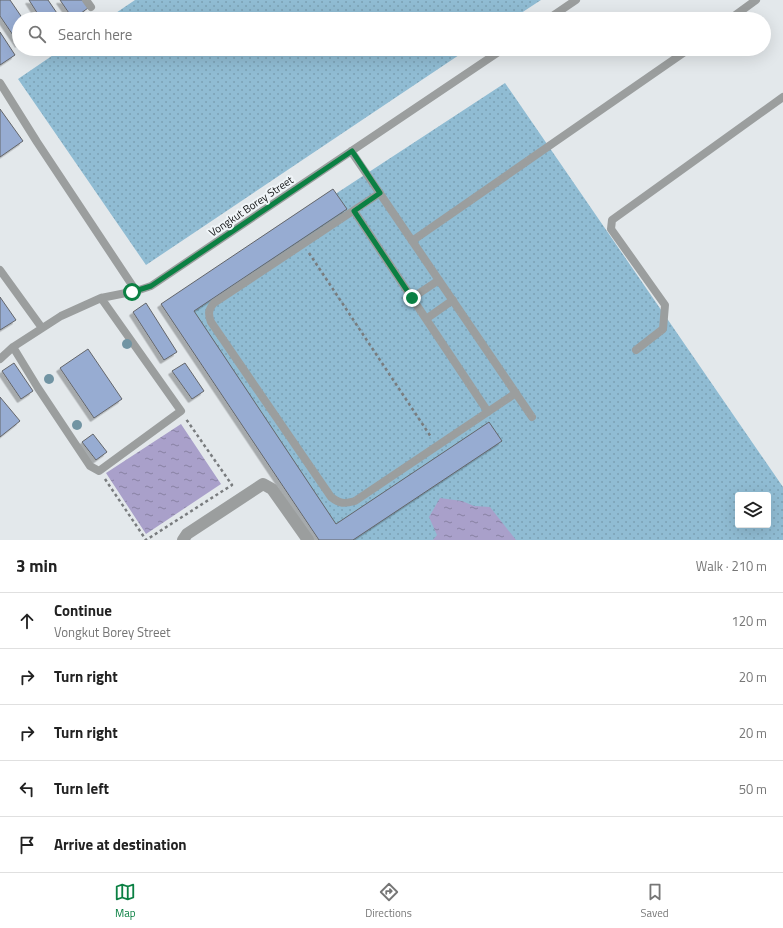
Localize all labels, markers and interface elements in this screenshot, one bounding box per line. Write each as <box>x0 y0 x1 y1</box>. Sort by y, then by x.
search box <box>12 12 771 56</box>
icon: search <box>26 23 48 45</box>
text: Search here <box>58 23 132 46</box>
street label: Vongkut Borey Street <box>206 172 296 240</box>
route start <box>123 283 141 301</box>
route end <box>403 289 421 307</box>
map controls <box>735 492 771 528</box>
button: layers <box>735 492 771 528</box>
text: 3 min <box>16 553 57 579</box>
text: Walk · 210 m <box>696 556 767 576</box>
text: Continue <box>54 599 112 622</box>
icon: ahead <box>16 610 38 632</box>
text: 120 m <box>731 611 767 631</box>
text: Vongkut Borey Street <box>54 622 171 642</box>
text: Turn right <box>54 665 118 688</box>
icon: right <box>16 666 38 688</box>
text: 20 m <box>739 667 767 687</box>
text: Turn right <box>54 721 118 744</box>
icon: right <box>16 722 38 744</box>
text: 20 m <box>739 723 767 743</box>
text: Turn left <box>54 777 109 800</box>
icon: left <box>16 778 38 800</box>
text: 50 m <box>739 779 767 799</box>
text: Arrive at destination <box>54 833 187 856</box>
icon: arrive <box>16 834 38 856</box>
tab: Map <box>114 881 136 921</box>
tab: Directions <box>365 881 412 921</box>
tab: Saved <box>641 881 669 921</box>

